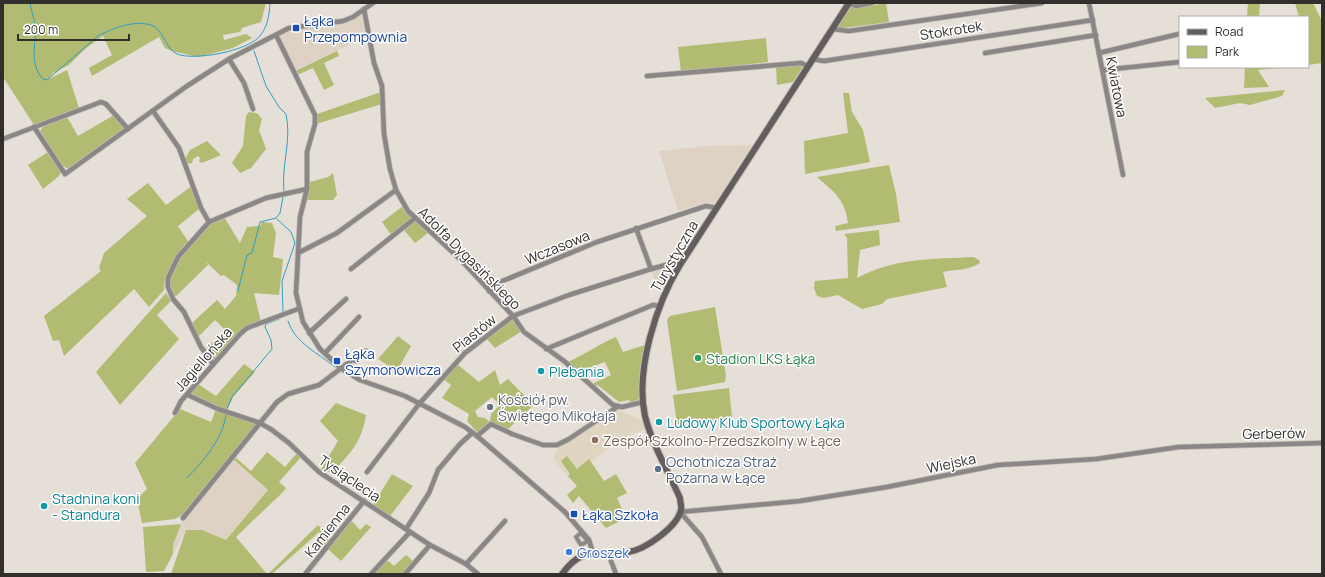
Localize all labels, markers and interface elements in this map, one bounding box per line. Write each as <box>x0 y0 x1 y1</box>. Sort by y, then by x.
place label: Łąka Przepompownia <box>304 11 407 46</box>
scale bar <box>18 16 129 42</box>
street label: Stokrotek <box>918 16 985 44</box>
legend <box>1179 16 1309 68</box>
text: 200 m <box>24 21 58 38</box>
marker: Łąka Przepompownia <box>291 23 301 33</box>
text: Road <box>1215 23 1243 40</box>
text: Park <box>1215 43 1240 60</box>
street label: Kwiatowa <box>1102 55 1132 119</box>
street label: Adolfa Dygasińskiego <box>415 203 525 313</box>
street label: Turystyczna <box>646 217 702 295</box>
street label: Wczasowa <box>522 225 592 269</box>
street label: Piastów <box>448 309 500 356</box>
street label: Jagiellońska <box>170 323 236 395</box>
place label: Łąka Szymonowicza <box>345 344 441 379</box>
place label: Stadion LKS Łąka <box>706 349 815 368</box>
marker: Stadion LKS Łąka <box>693 353 703 363</box>
marker: Łąka Szymonowicza <box>332 356 342 366</box>
place label: Plebania <box>549 362 604 381</box>
marker: Plebania <box>536 366 546 376</box>
place label: Kościół pw. Świętego Mikołaja <box>498 390 616 425</box>
marker: Kościół pw. Świętego Mikołaja <box>485 402 495 412</box>
place label: Ludowy Klub Sportowy Łąka <box>667 413 845 432</box>
marker: Ludowy Klub Sportowy Łąka <box>654 417 664 427</box>
street label: Gerberów <box>1242 423 1306 443</box>
place label: Zespół Szkolno-Przedszkolny w Łące <box>603 431 841 450</box>
marker: Zespół Szkolno-Przedszkolny w Łące <box>590 435 600 445</box>
street label: Wiejska <box>925 449 977 477</box>
street label: Tysiąclecia <box>315 450 385 506</box>
place label: Ochotnicza Straż Pożarna w Łące <box>666 452 777 487</box>
marker: Ochotnicza Straż Pożarna w Łące <box>653 464 663 474</box>
place label: Stadnina koni - Standura <box>52 489 139 524</box>
street label: Kamienna <box>300 499 354 561</box>
marker: Stadnina koni - Standura <box>39 501 49 511</box>
place label: Łąka Szkoła <box>582 505 658 524</box>
marker: Łąka Szkoła <box>569 509 579 519</box>
place label: Groszek <box>577 543 630 562</box>
marker: Groszek <box>564 547 574 557</box>

